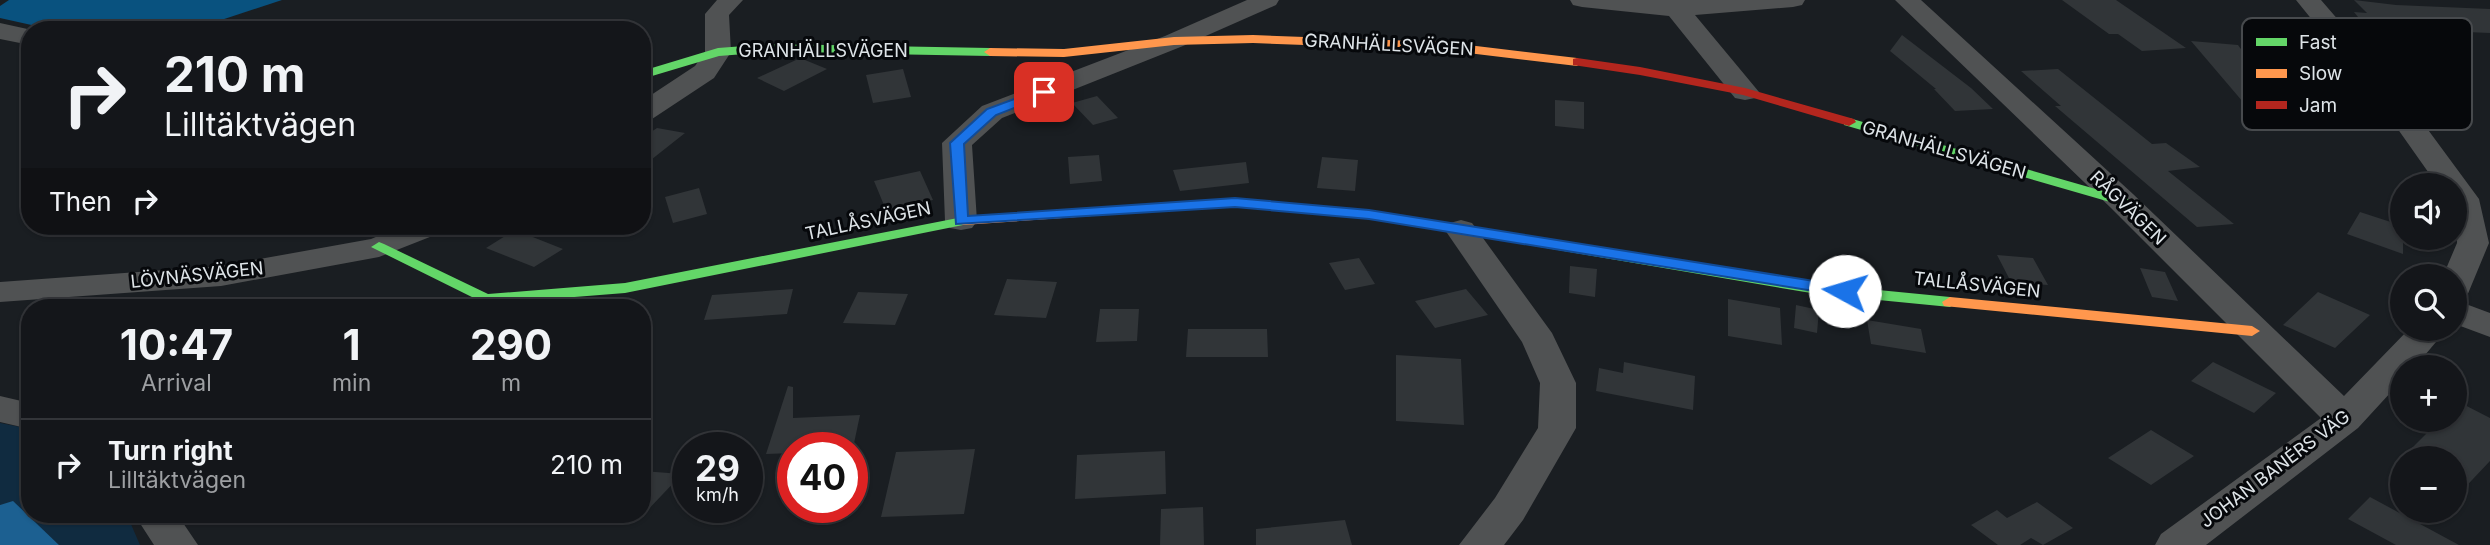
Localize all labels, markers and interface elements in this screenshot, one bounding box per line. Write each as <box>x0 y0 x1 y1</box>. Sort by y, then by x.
legend <box>2242 18 2472 130</box>
street label: GRANHÄLLSVÄGEN <box>1304 29 1474 59</box>
text: Fast <box>2299 31 2337 54</box>
street label: GRANHÄLLSVÄGEN <box>738 39 908 61</box>
text: 210 m <box>164 45 305 104</box>
icon: right <box>49 49 140 140</box>
pin <box>1014 62 1074 122</box>
text: Slow <box>2299 62 2342 85</box>
icon: arrive <box>1025 73 1063 111</box>
text: Jam <box>2299 94 2337 117</box>
text: Lilltäktvägen <box>164 105 356 144</box>
street label: GRANHÄLLSVÄGEN <box>1860 115 2029 183</box>
street label: RÅGVÄGEN <box>2086 165 2172 249</box>
map controls <box>2390 173 2467 523</box>
button: sound <box>2390 173 2467 250</box>
icon: right <box>126 182 164 220</box>
text: Then <box>49 186 112 217</box>
street label: TALLÅSVÄGEN <box>803 195 933 244</box>
position arrow <box>1808 254 1882 328</box>
street label: LÖVNÄSVÄGEN <box>129 256 264 292</box>
button: search <box>2390 264 2467 341</box>
street label: TALLÅSVÄGEN <box>1912 265 2042 302</box>
text: 10:47 <box>120 319 233 370</box>
text: 1 <box>343 319 361 370</box>
text: 290 <box>470 319 552 370</box>
button: + <box>2390 355 2467 432</box>
text: Arrival <box>141 369 212 397</box>
text: min <box>332 369 371 397</box>
text: m <box>501 369 521 397</box>
street label: JOHAN BANÉRS VÄG <box>2195 405 2354 532</box>
speed limit sign: 40 <box>777 432 868 523</box>
text: Turn right <box>108 435 233 466</box>
icon: right <box>49 446 87 484</box>
button: − <box>2390 446 2467 523</box>
text: 29 <box>695 447 740 489</box>
text: 210 m <box>550 449 623 480</box>
text: Lilltäktvägen <box>108 466 246 494</box>
text: km/h <box>696 484 739 505</box>

